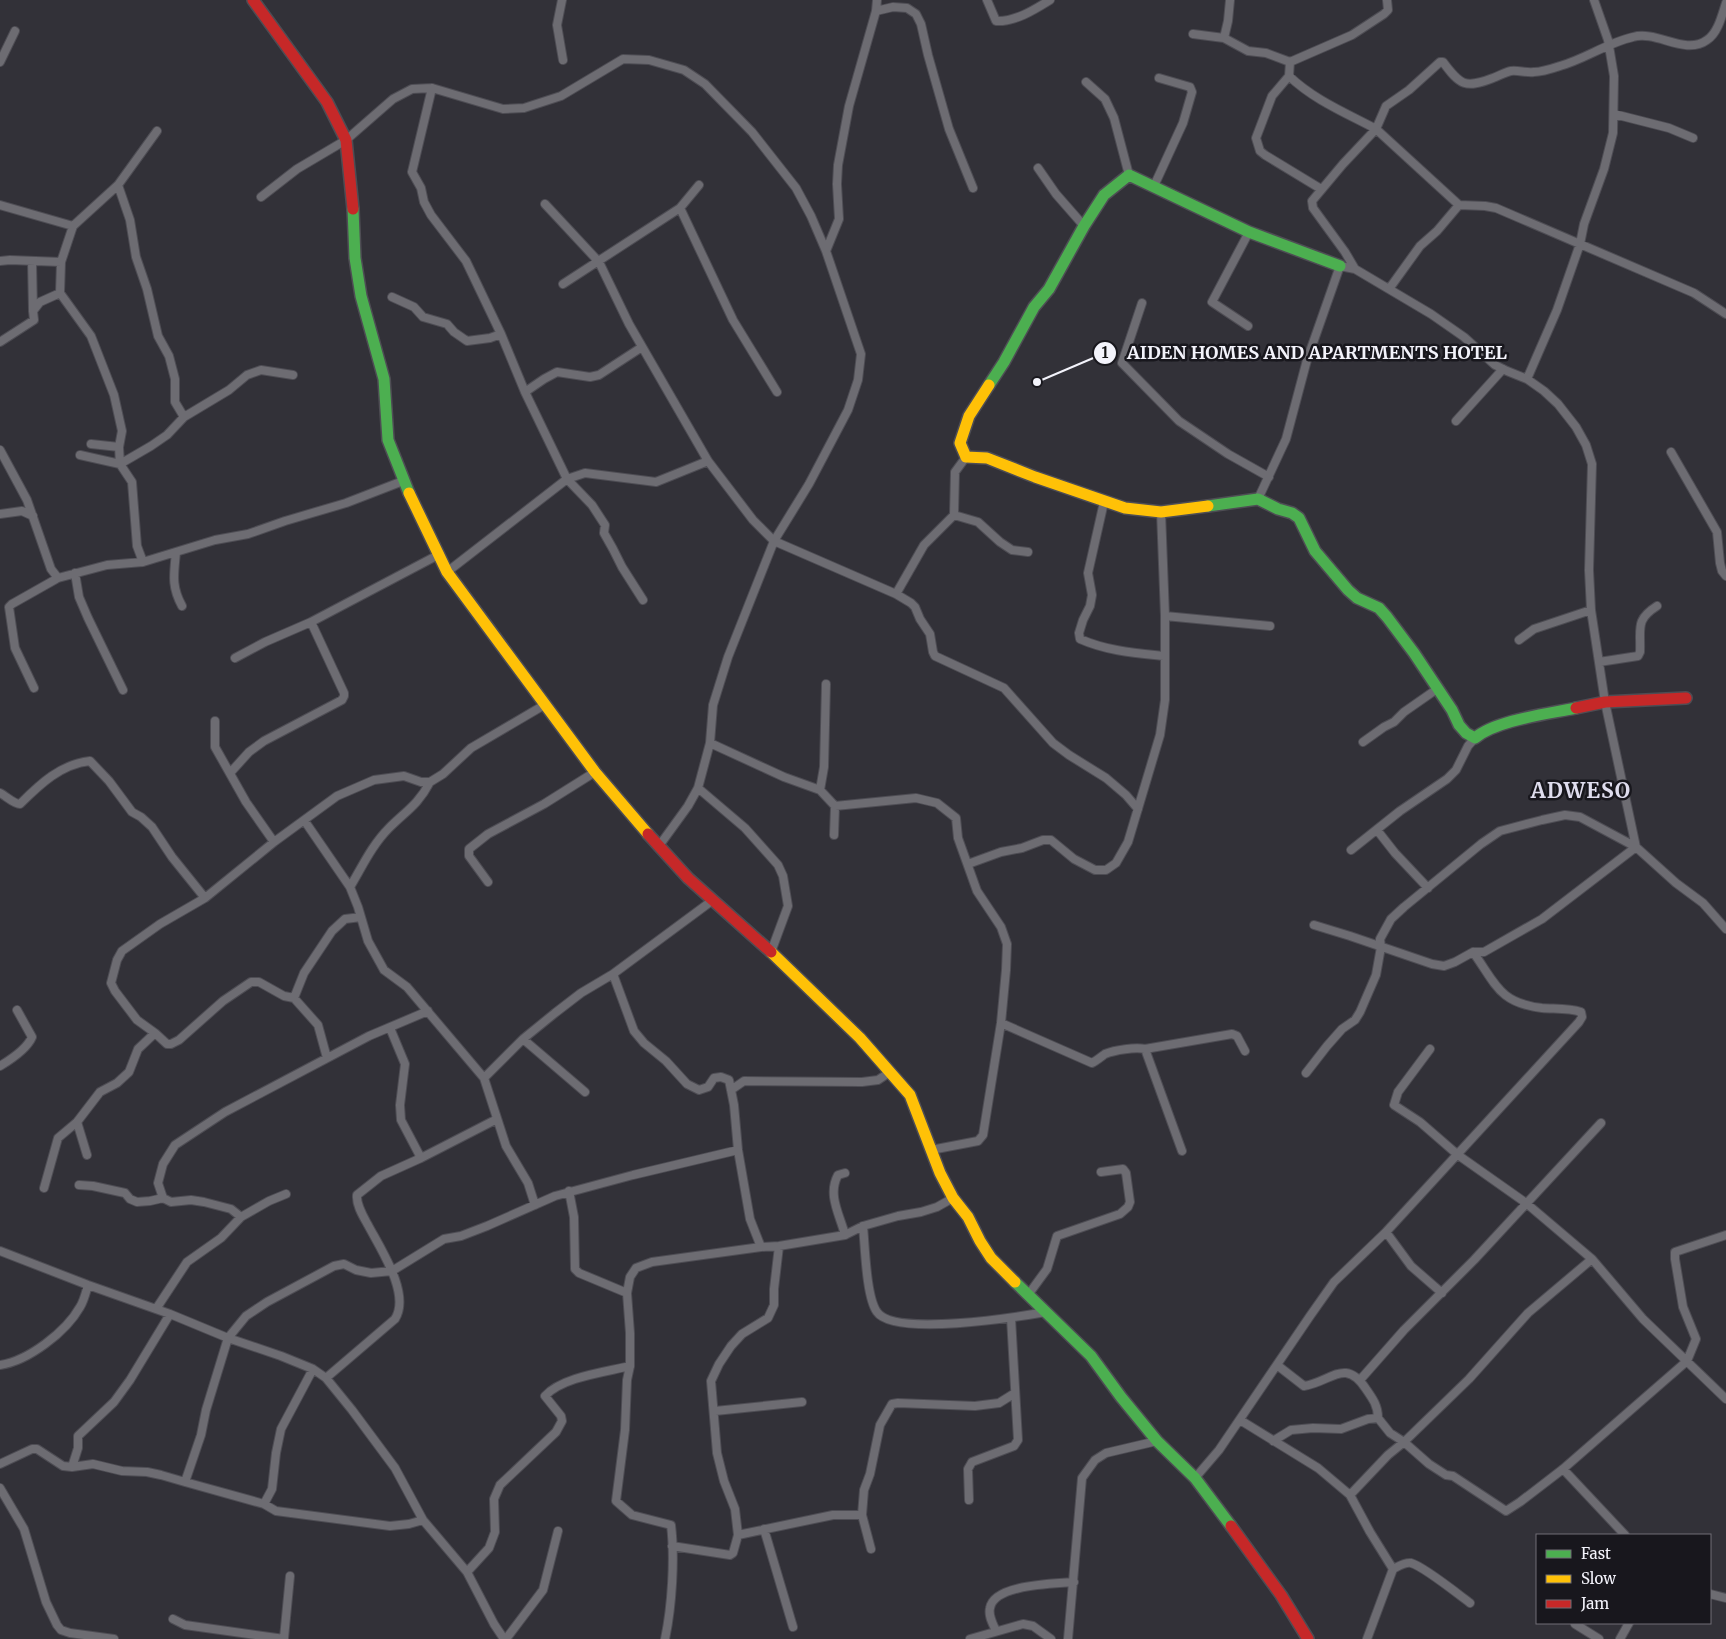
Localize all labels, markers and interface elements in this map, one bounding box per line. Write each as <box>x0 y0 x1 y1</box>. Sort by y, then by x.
callout: AIDEN HOMES AND APARTMENTS HOTEL <box>1092 337 1517 370</box>
text: AIDEN HOMES AND APARTMENTS HOTEL <box>1126 341 1507 364</box>
text: 1 <box>1102 343 1109 362</box>
district label: ADWESO <box>1530 777 1631 804</box>
legend <box>1536 1534 1711 1624</box>
text: Fast <box>1581 1544 1611 1563</box>
text: Slow <box>1581 1569 1616 1588</box>
text: Jam <box>1580 1594 1609 1613</box>

